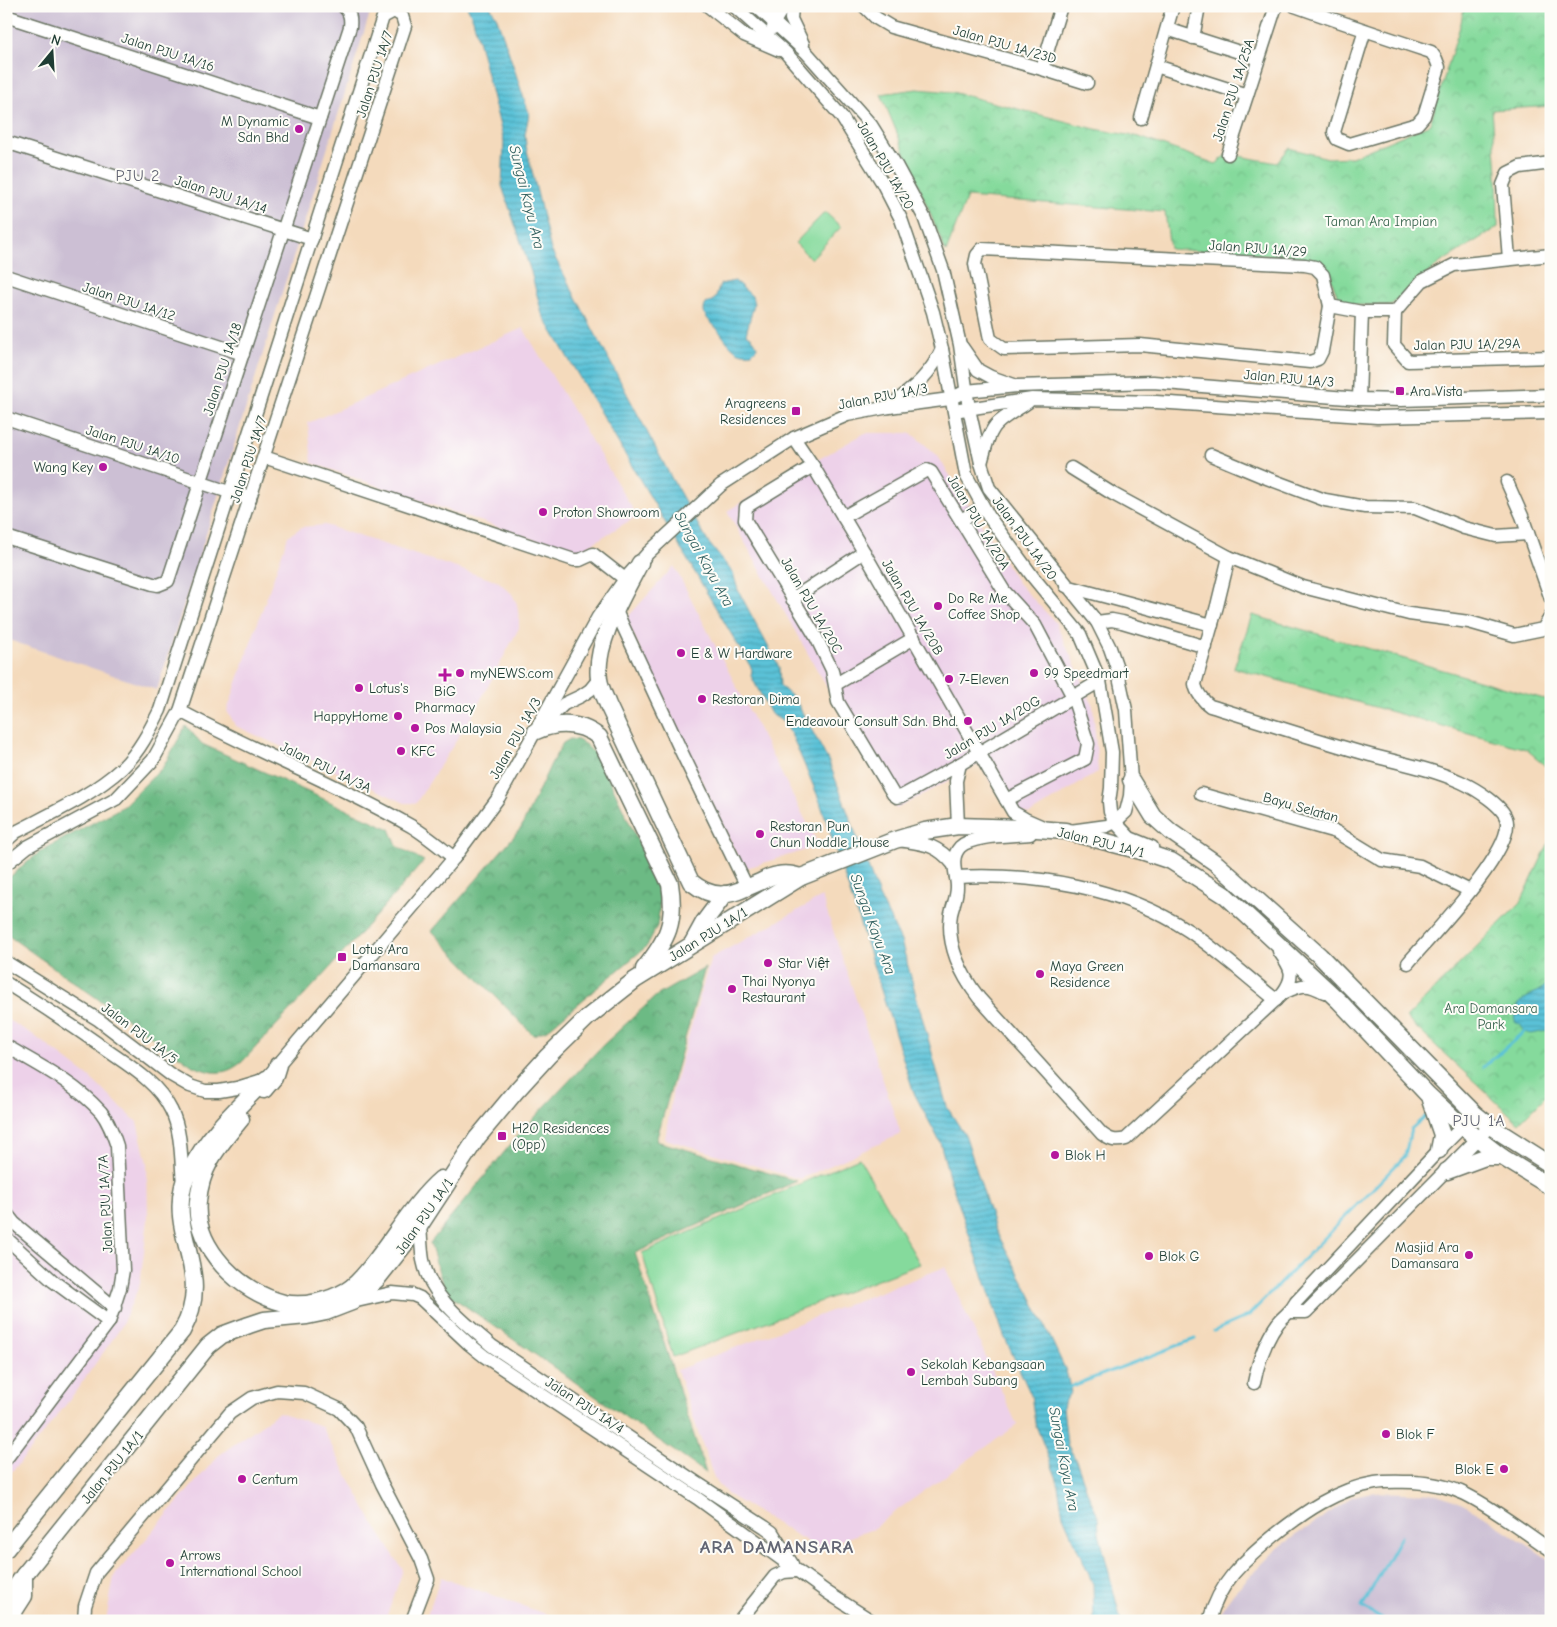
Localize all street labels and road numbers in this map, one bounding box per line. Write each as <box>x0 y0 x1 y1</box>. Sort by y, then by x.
street label: Jalan PJU 1A/23D <box>951 22 1059 67</box>
street label: Jalan PJU 1A/7 <box>352 28 397 120</box>
street label: Jalan PJU 1A/16 <box>119 29 217 76</box>
street label: Jalan PJU 1A/25A <box>1209 37 1258 144</box>
street label: Jalan PJU 1A/20 <box>853 118 918 213</box>
street label: Jalan PJU 1A/14 <box>173 172 269 217</box>
street label: Jalan PJU 1A/29 <box>1208 237 1308 260</box>
street label: Jalan PJU 1A/12 <box>80 278 177 324</box>
street label: Jalan PJU 1A/18 <box>199 321 245 418</box>
street label: Jalan PJU 1A/29A <box>1414 335 1520 354</box>
street label: Jalan PJU 1A/3 <box>1243 366 1335 391</box>
street label: Jalan PJU 1A/3 <box>837 379 929 413</box>
street label: Jalan PJU 1A/7 <box>226 413 271 505</box>
street label: Jalan PJU 1A/10 <box>84 421 182 468</box>
street label: Jalan PJU 1A/20A <box>944 472 1014 573</box>
street label: Jalan PJU 1A/20 <box>988 493 1061 584</box>
street label: Jalan PJU 1A/20C <box>777 554 846 657</box>
street label: Jalan PJU 1A/20B <box>878 556 947 659</box>
street label: Jalan PJU 1A/20G <box>941 692 1044 763</box>
street label: Jalan PJU 1A/3 <box>486 694 545 782</box>
street label: Jalan PJU 1A/3A <box>278 738 374 797</box>
street label: Bayu Selatan <box>1261 789 1340 826</box>
street label: Jalan PJU 1A/1 <box>1056 823 1146 862</box>
street label: Jalan PJU 1A/1 <box>666 904 751 965</box>
street label: Jalan PJU 1A/5 <box>98 999 181 1068</box>
street label: Jalan PJU 1A/7A <box>94 1154 117 1254</box>
street label: Jalan PJU 1A/1 <box>392 1175 457 1258</box>
street label: Jalan PJU 1A/4 <box>542 1374 627 1437</box>
street label: Jalan PJU 1A/1 <box>78 1427 147 1507</box>

